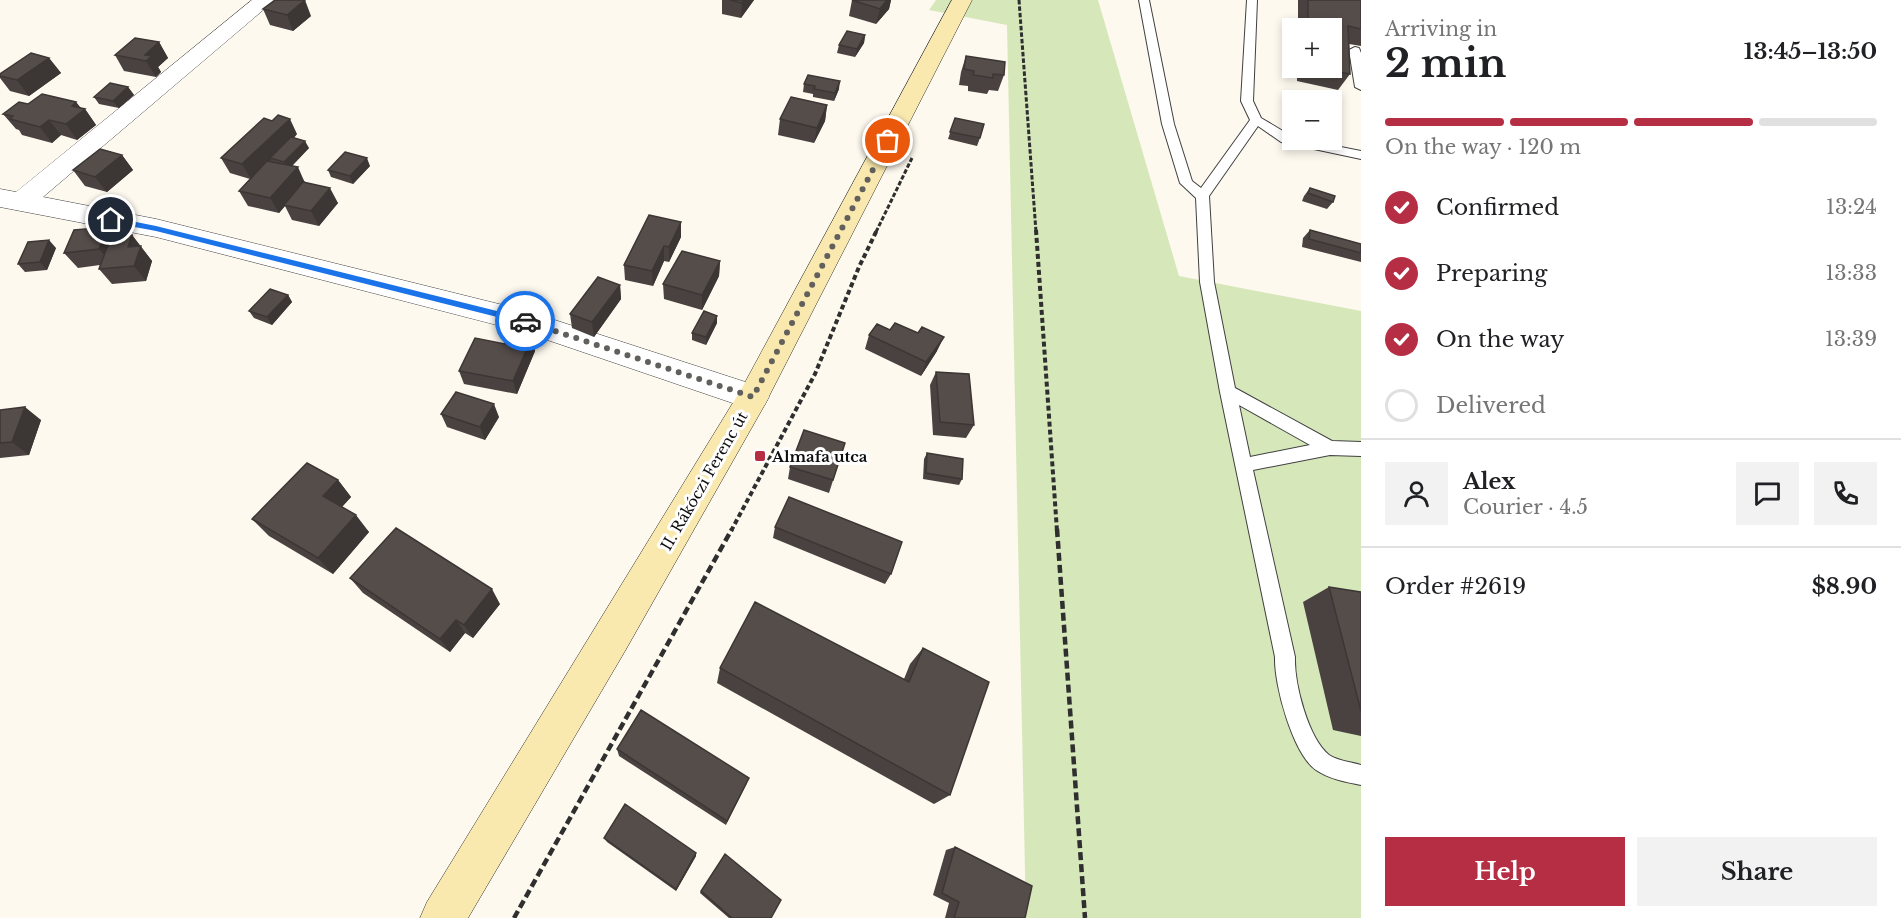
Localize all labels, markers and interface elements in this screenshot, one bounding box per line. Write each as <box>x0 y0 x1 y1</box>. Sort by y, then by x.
text: Arriving in <box>1385 17 1497 41</box>
map controls <box>1282 18 1342 150</box>
button: + <box>1282 18 1342 78</box>
text: 13:45–13:50 <box>1744 38 1877 65</box>
text: 2 min <box>1385 39 1506 88</box>
button: − <box>1282 90 1342 150</box>
pin <box>862 115 913 166</box>
icon: bag <box>871 124 904 157</box>
text: On the way · 120 m <box>1385 135 1581 159</box>
icon: check <box>1385 191 1418 224</box>
pin <box>85 194 136 245</box>
text: Confirmed <box>1436 194 1559 221</box>
text: 13:24 <box>1826 195 1877 219</box>
icon: home <box>94 203 127 236</box>
icon: check <box>1385 257 1418 290</box>
text: Preparing <box>1436 260 1547 287</box>
text: 13:33 <box>1825 261 1877 285</box>
courier <box>495 291 555 351</box>
icon: car <box>509 305 542 338</box>
icon: check <box>1385 323 1418 356</box>
text: On the way <box>1436 326 1564 353</box>
text: 13:39 <box>1825 327 1877 351</box>
text: Delivered <box>1436 392 1546 419</box>
street label: II. Rákóczi Ferenc út <box>656 408 752 554</box>
place label: Almafa utca <box>771 447 868 466</box>
marker: Almafa utca <box>753 449 767 463</box>
button: person <box>1385 462 1448 525</box>
button: chat <box>1736 462 1799 525</box>
button: phone <box>1814 462 1877 525</box>
text: Alex <box>1463 468 1516 495</box>
text: Courier · 4.5 <box>1463 495 1588 519</box>
text: Order #2619 <box>1385 573 1526 600</box>
text: $8.90 <box>1812 573 1877 600</box>
button: Help <box>1385 837 1625 906</box>
button: Share <box>1637 837 1877 906</box>

